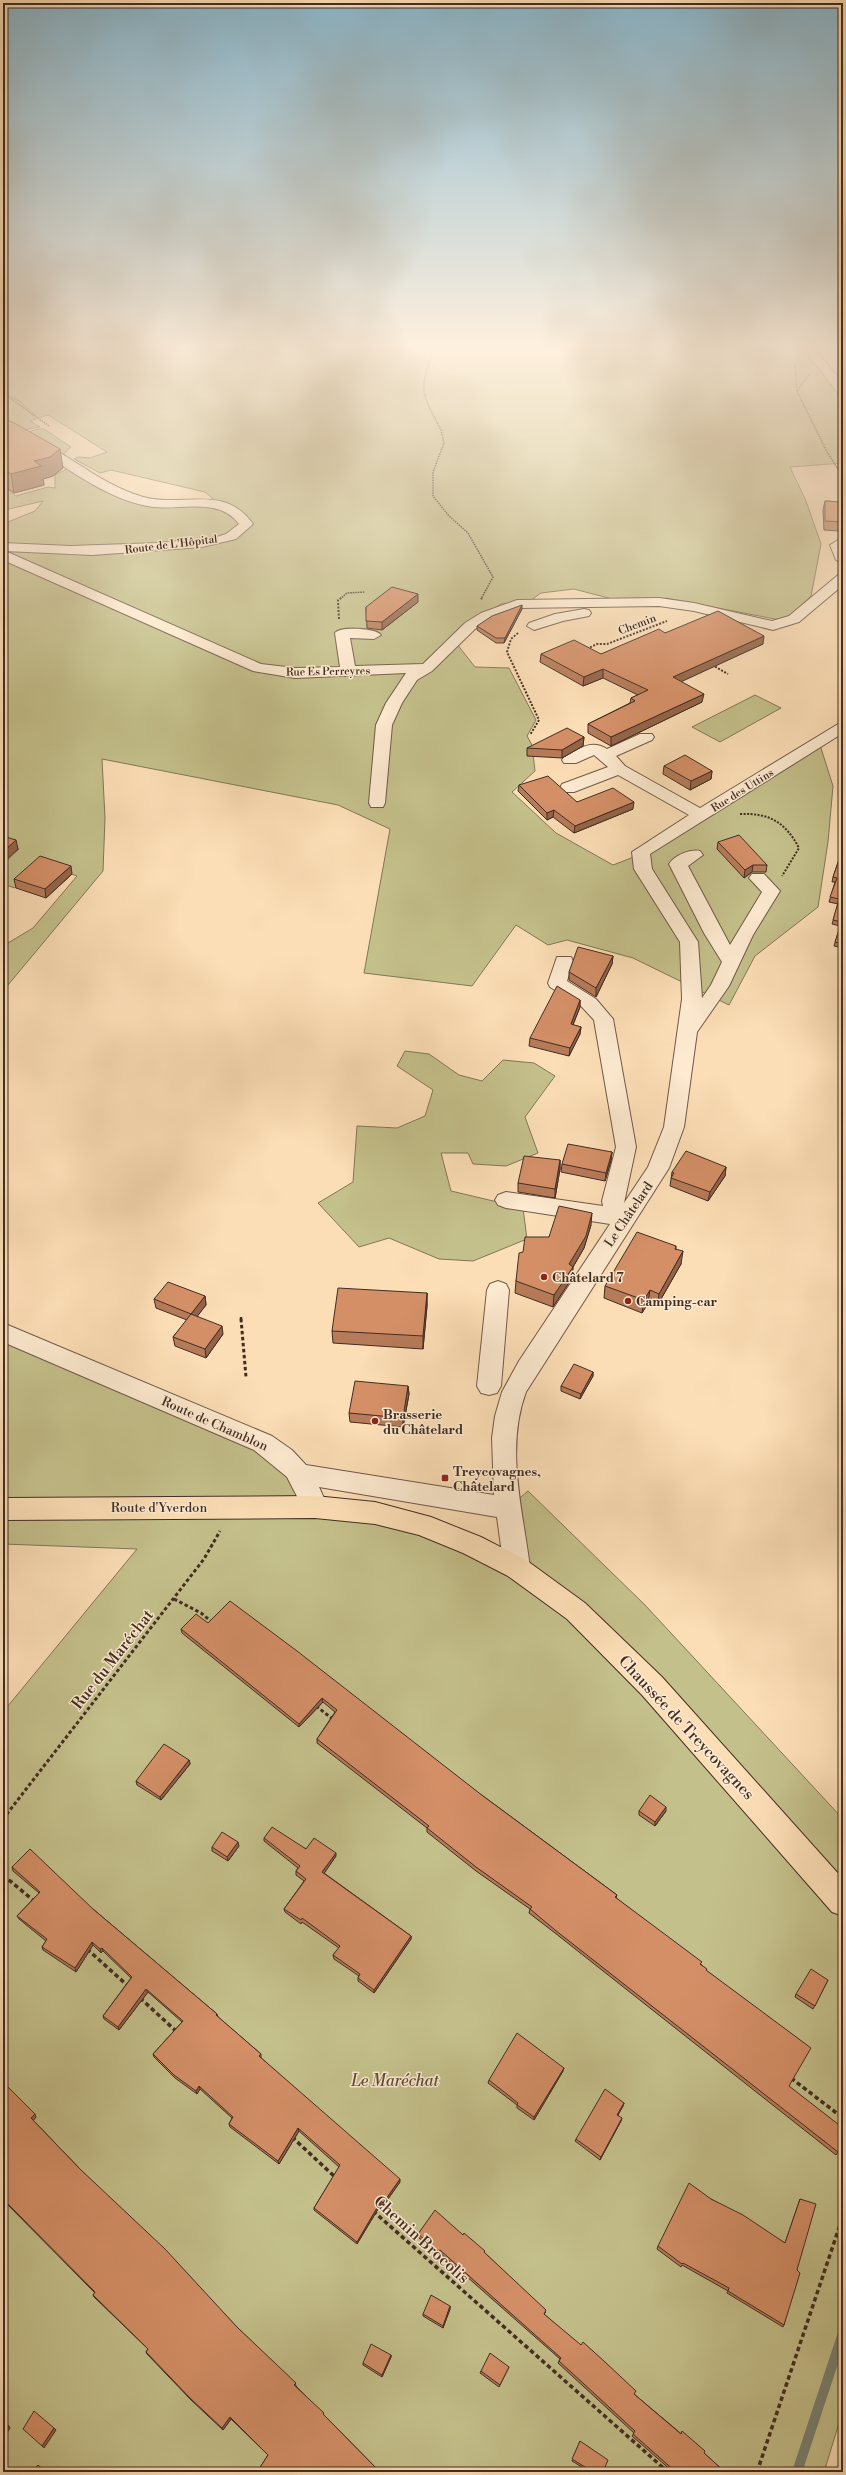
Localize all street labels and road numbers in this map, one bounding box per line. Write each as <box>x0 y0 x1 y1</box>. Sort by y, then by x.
street label: Route de L'Hôpital <box>124 532 219 558</box>
street label: Chemin <box>616 611 659 639</box>
street label: Rue Es Perreyres <box>286 664 370 680</box>
street label: Rue des Uttins <box>709 766 777 816</box>
street label: Le Châtelard <box>601 1178 657 1250</box>
street label: Route de Chamblon <box>159 1393 271 1455</box>
street label: Route d'Yverdon <box>111 1500 207 1516</box>
street label: Rue du Maréchat <box>68 1605 158 1714</box>
street label: Chaussée de Treycovagnes <box>614 1651 758 1804</box>
street label: Chemin Brocolis <box>369 2192 473 2288</box>

